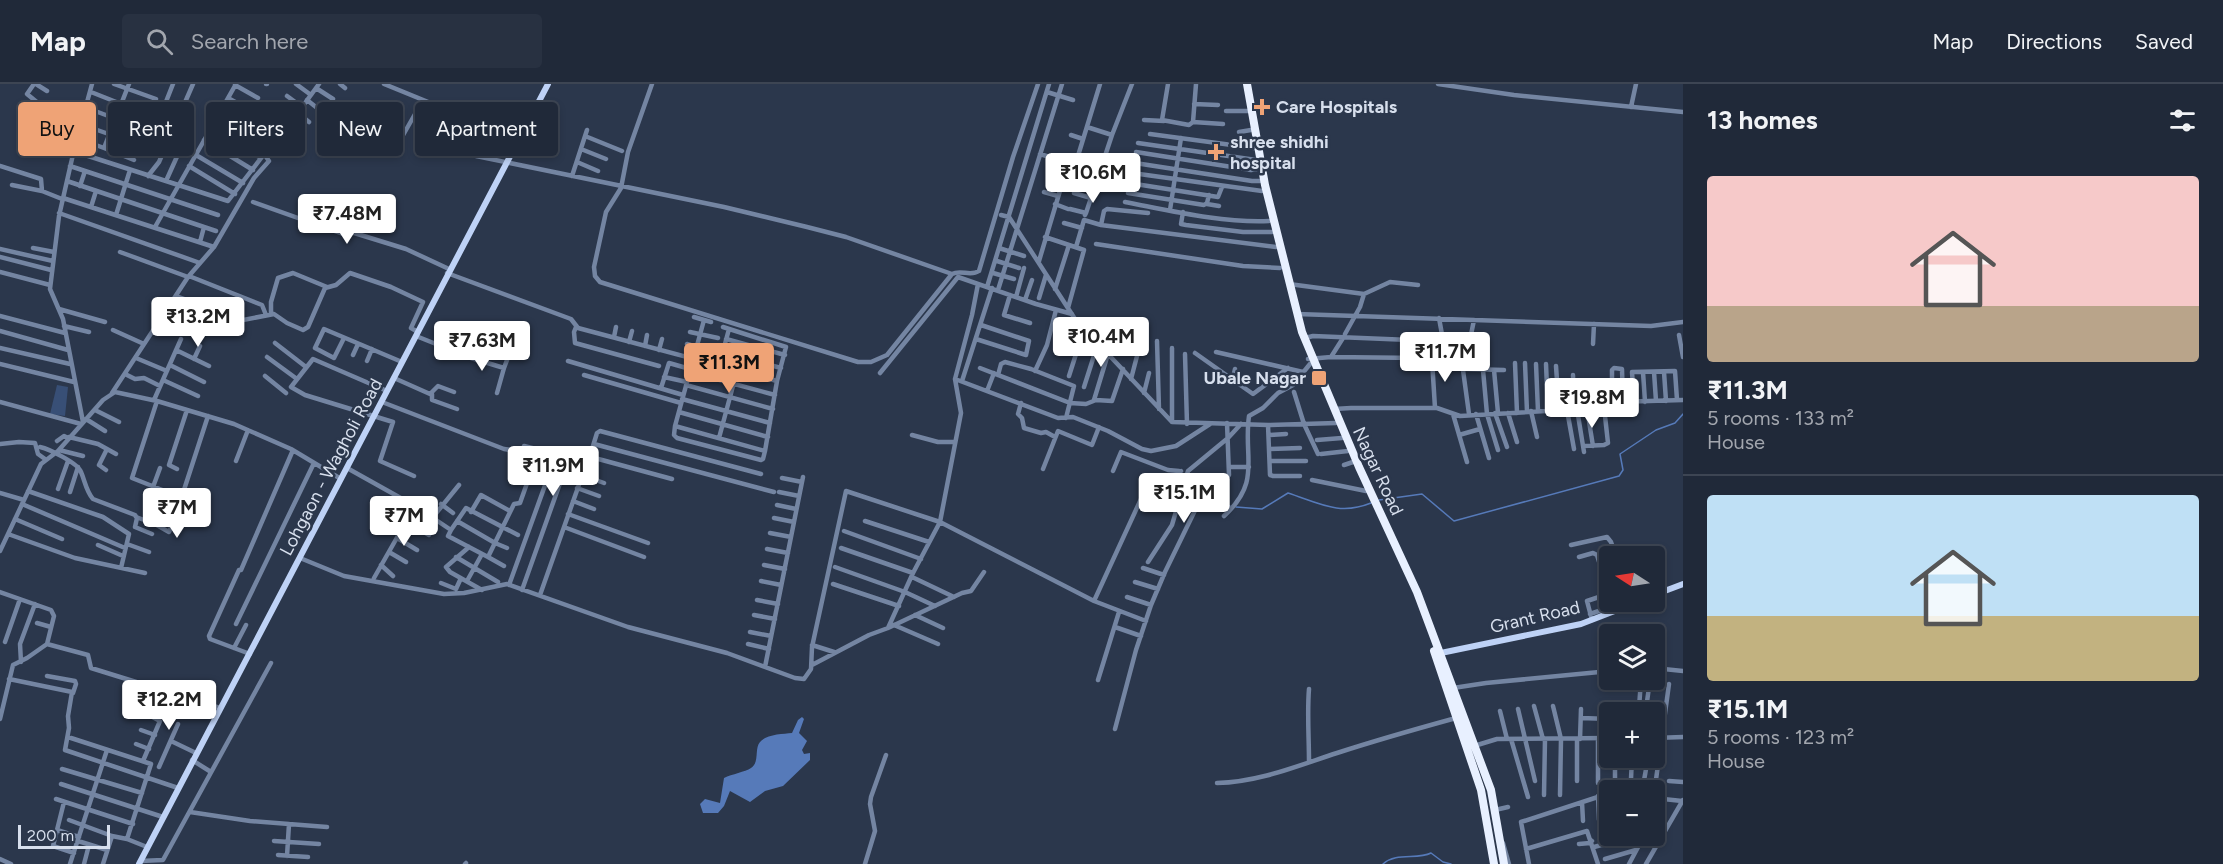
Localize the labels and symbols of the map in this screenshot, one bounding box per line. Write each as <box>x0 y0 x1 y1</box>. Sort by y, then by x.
place label: Care Hospitals <box>1276 96 1398 118</box>
marker: Care Hospitals <box>1253 98 1271 116</box>
place label: shree shidhi hospital <box>1230 131 1329 174</box>
marker: shree shidhi hospital <box>1207 143 1225 161</box>
pin: ₹10.6M <box>1044 153 1142 204</box>
pin: ₹7.48M <box>298 194 396 245</box>
pin: ₹13.2M <box>149 297 247 348</box>
pin: ₹10.4M <box>1052 317 1150 368</box>
pin: ₹7.63M <box>433 321 531 372</box>
pin: ₹11.7M <box>1396 332 1494 383</box>
pin: ₹11.3M <box>680 343 778 394</box>
place label: Ubale Nagar <box>1204 367 1306 389</box>
marker: Ubale Nagar <box>1310 369 1328 387</box>
street label: Lohgaon - Wagholi Road <box>275 375 387 559</box>
pin: ₹19.8M <box>1543 378 1641 429</box>
street label: Nagar Road <box>1348 423 1408 519</box>
pin: ₹11.9M <box>504 446 602 497</box>
pin: ₹15.1M <box>1135 473 1233 524</box>
pin: ₹7M <box>148 488 206 539</box>
pin: ₹7M <box>375 496 433 547</box>
north arrow <box>1599 546 1665 612</box>
street label: Grant Road <box>1488 596 1582 638</box>
pin: ₹12.2M <box>120 680 218 731</box>
scale bar <box>18 822 110 850</box>

